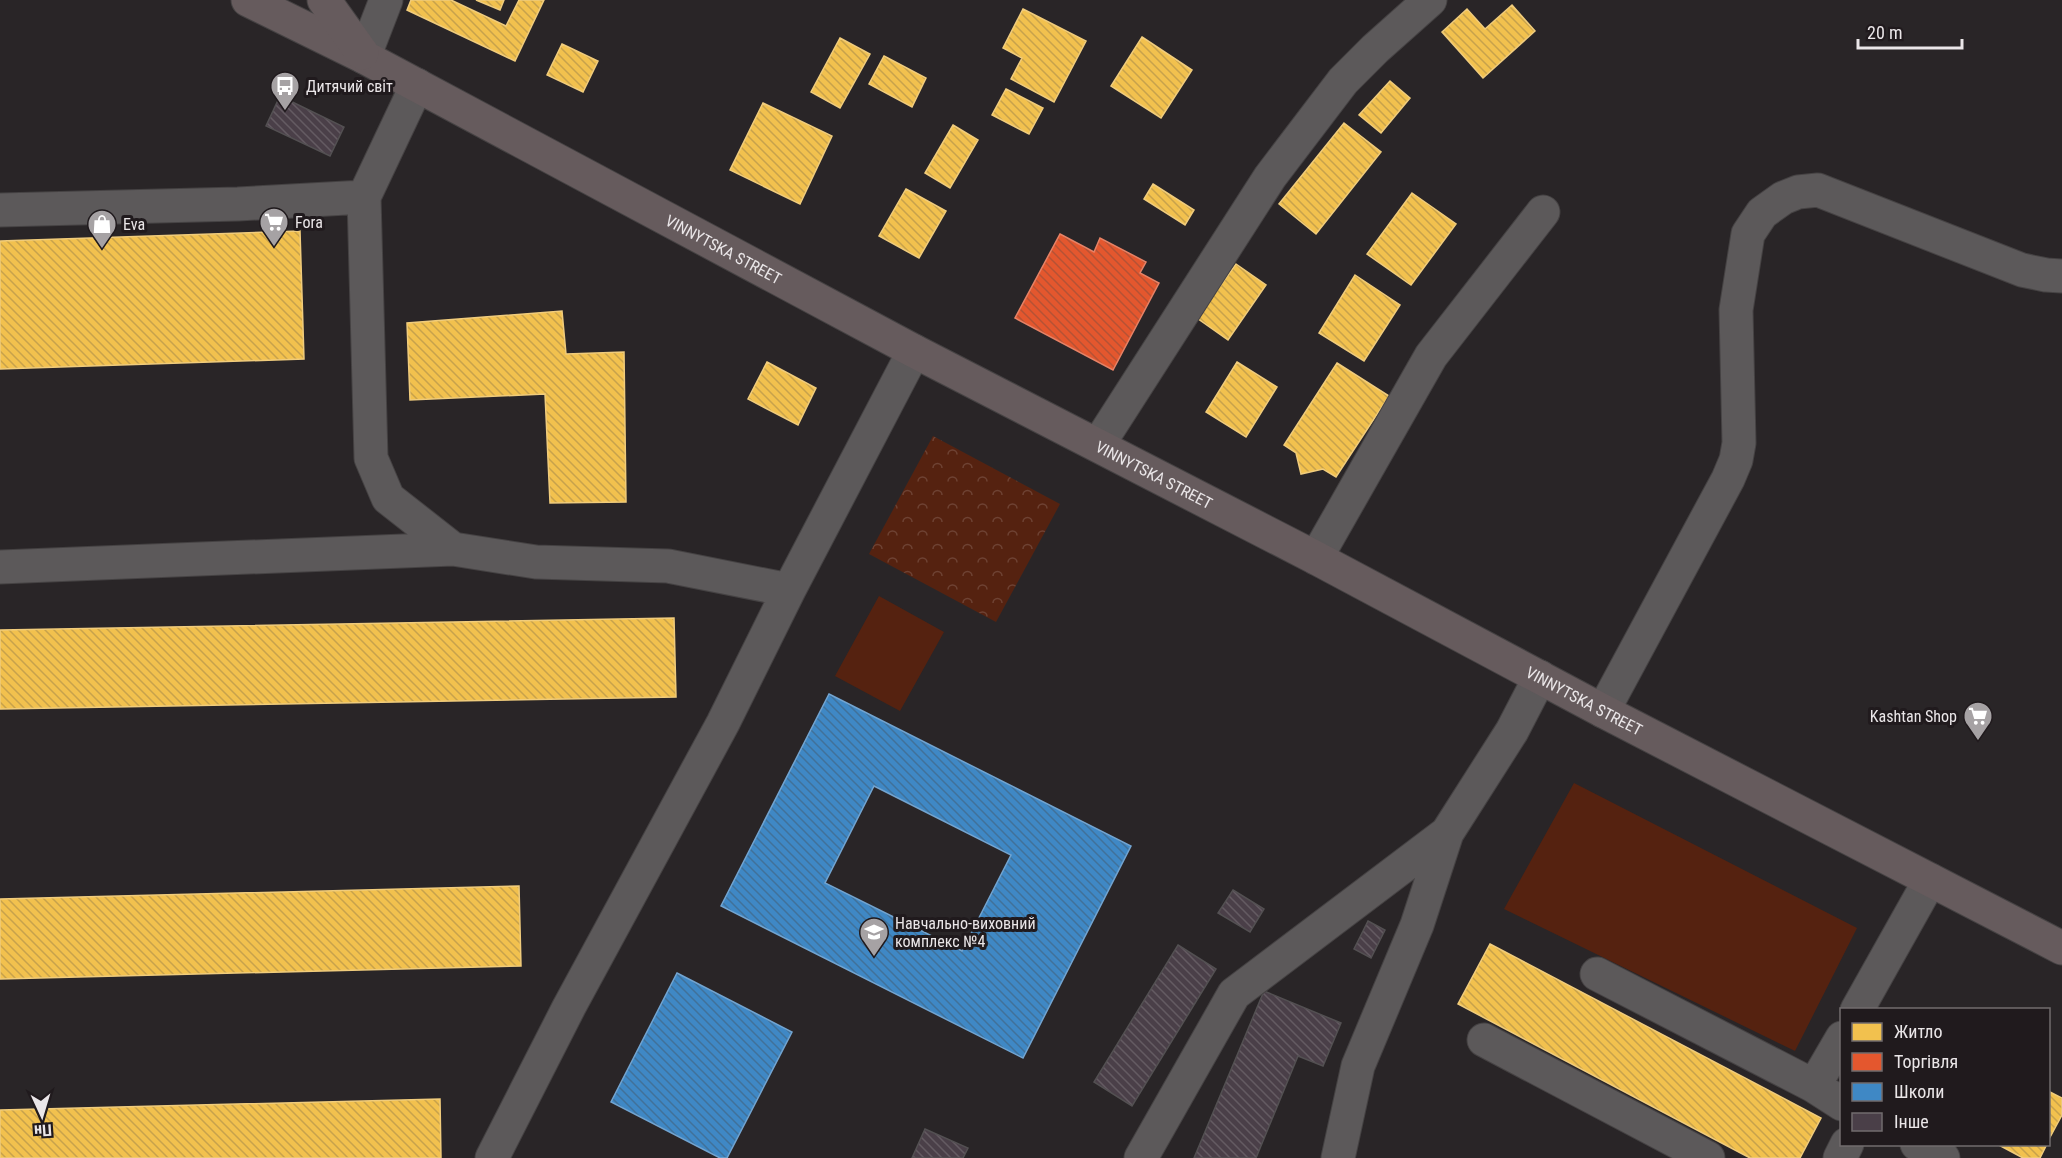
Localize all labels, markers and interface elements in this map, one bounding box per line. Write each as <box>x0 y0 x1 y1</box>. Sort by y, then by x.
scale bar <box>1858 12 1962 50</box>
text: 20 m <box>1867 22 1902 43</box>
bus stop icon: Дитячий світ <box>269 70 301 112</box>
place label: Дитячий світ <box>306 77 393 96</box>
supermarket icon: Fora <box>258 206 290 248</box>
shop icon: Eva <box>86 208 118 250</box>
street label: VINNYTSKA STREET <box>662 210 785 288</box>
place label: Fora <box>295 213 323 232</box>
place label: Eva <box>123 215 145 234</box>
street label: VINNYTSKA STREET <box>1093 437 1216 513</box>
street label: VINNYTSKA STREET <box>1523 662 1646 739</box>
supermarket icon: Kashtan Shop <box>1962 700 1994 742</box>
place label: Kashtan Shop <box>1870 707 1957 726</box>
place label: Навчально-виховний комплекс №4 <box>895 914 1036 951</box>
school or university icon: Навчально-виховний комплекс №4 <box>858 916 890 958</box>
legend <box>1840 1008 2050 1146</box>
text: Житло <box>1894 1021 1943 1042</box>
text: Торгівля <box>1894 1051 1958 1072</box>
text: Школи <box>1894 1081 1944 1102</box>
north arrow <box>12 1086 72 1146</box>
text: Інше <box>1894 1111 1929 1132</box>
text: Пн <box>33 1120 53 1141</box>

